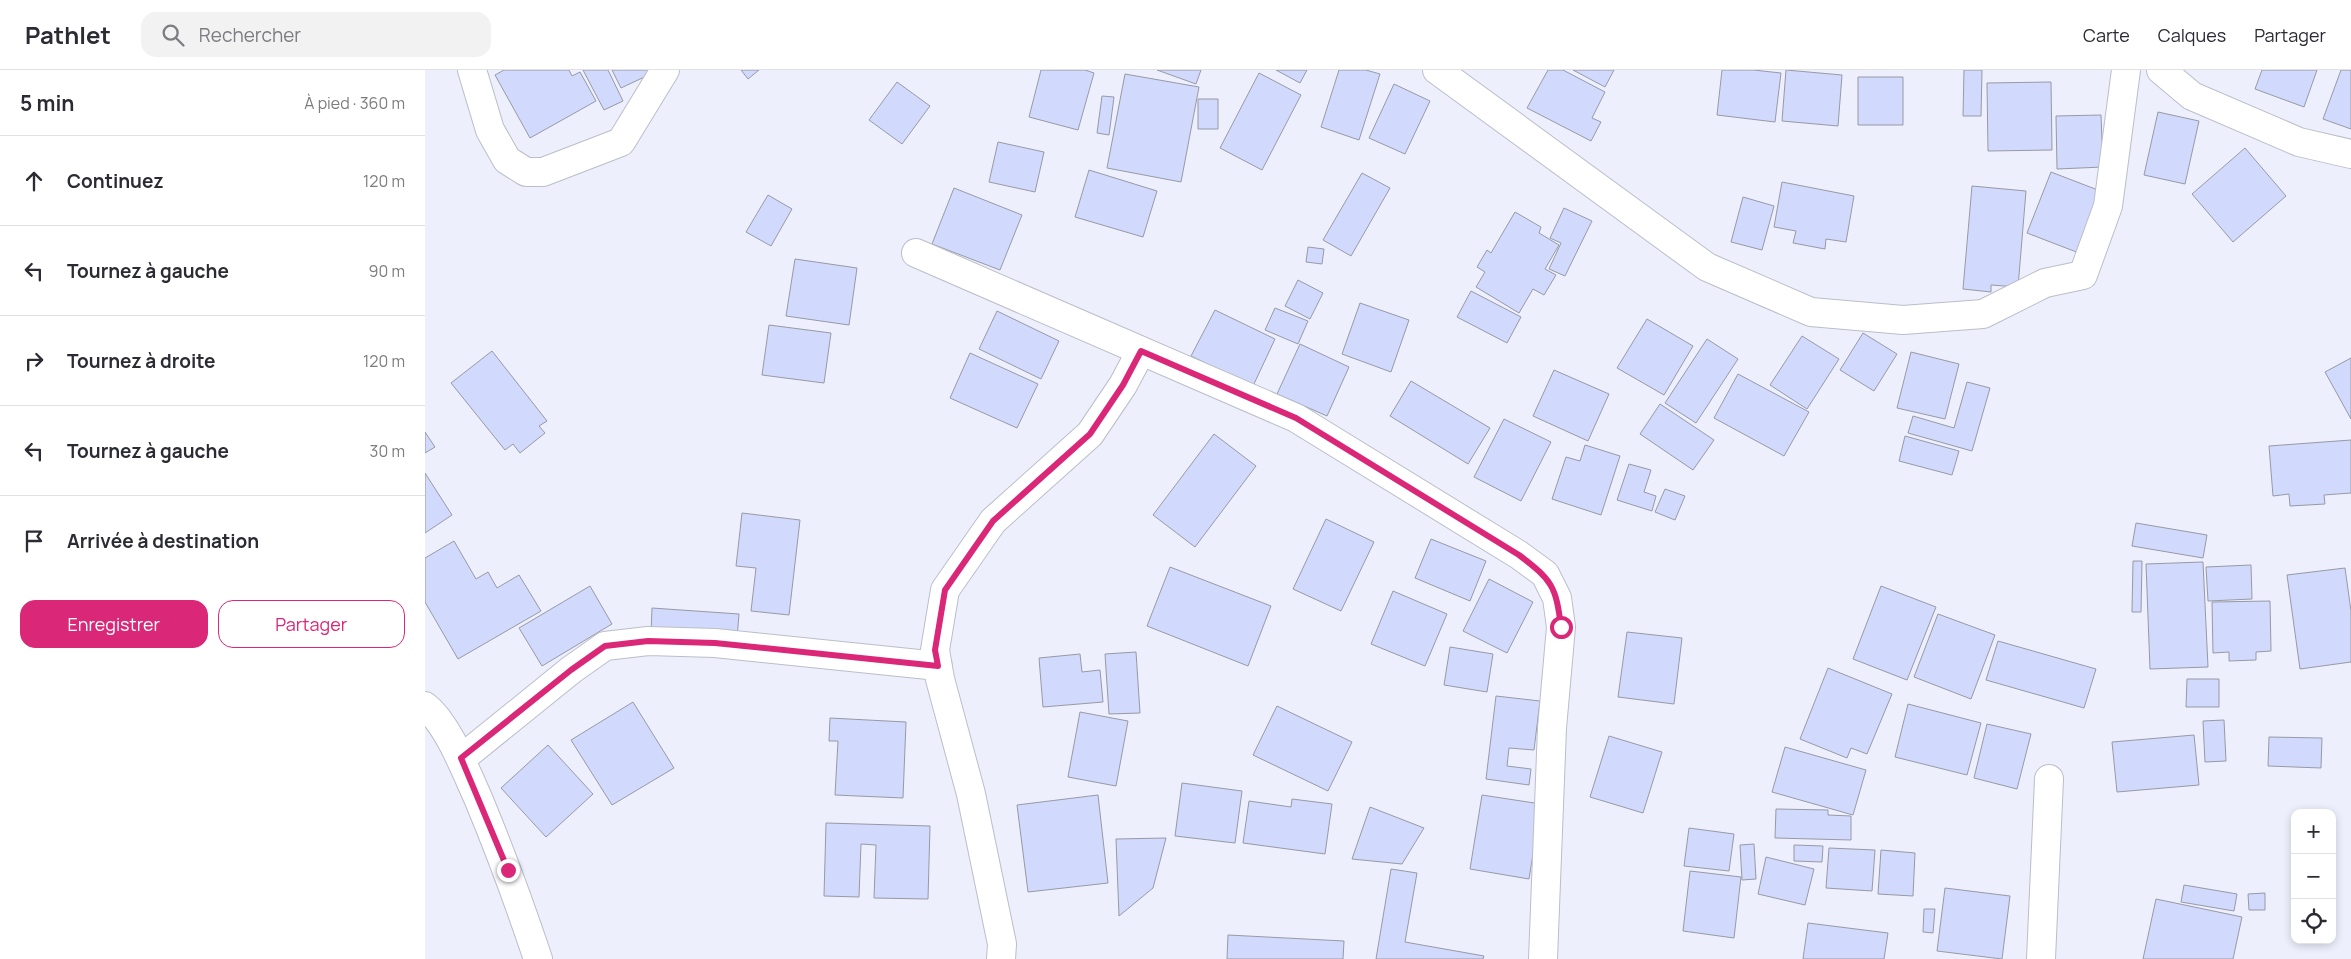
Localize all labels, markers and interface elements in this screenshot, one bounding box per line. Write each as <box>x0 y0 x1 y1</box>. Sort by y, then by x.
search box <box>141 12 491 57</box>
text: Pathlet <box>25 18 111 51</box>
icon: search <box>159 21 187 49</box>
text: Rechercher <box>199 22 301 48</box>
text: Carte <box>2083 23 2130 47</box>
text: Calques <box>2158 23 2226 47</box>
text: Partager <box>2254 23 2326 47</box>
text: 5 min <box>20 89 74 117</box>
text: À pied · 360 m <box>304 92 405 114</box>
icon: ahead <box>20 167 48 195</box>
text: Continuez <box>67 168 164 194</box>
text: 120 m <box>363 170 405 192</box>
icon: left <box>20 257 48 285</box>
text: Tournez à gauche <box>67 258 229 284</box>
text: 90 m <box>369 260 405 282</box>
icon: right <box>20 347 48 375</box>
text: Tournez à droite <box>67 348 215 374</box>
text: 120 m <box>363 350 405 372</box>
icon: left <box>20 437 48 465</box>
text: Tournez à gauche <box>67 438 229 464</box>
text: 30 m <box>370 440 405 462</box>
icon: arrive <box>20 527 48 555</box>
text: Arrivée à destination <box>67 528 259 554</box>
button: Enregistrer <box>20 600 208 648</box>
button: Partager <box>218 600 405 648</box>
route start <box>1550 616 1573 639</box>
map controls <box>2291 809 2336 944</box>
button: + <box>2291 809 2336 854</box>
button: − <box>2291 854 2336 899</box>
route end <box>497 859 520 882</box>
button: locate <box>2291 899 2336 944</box>

